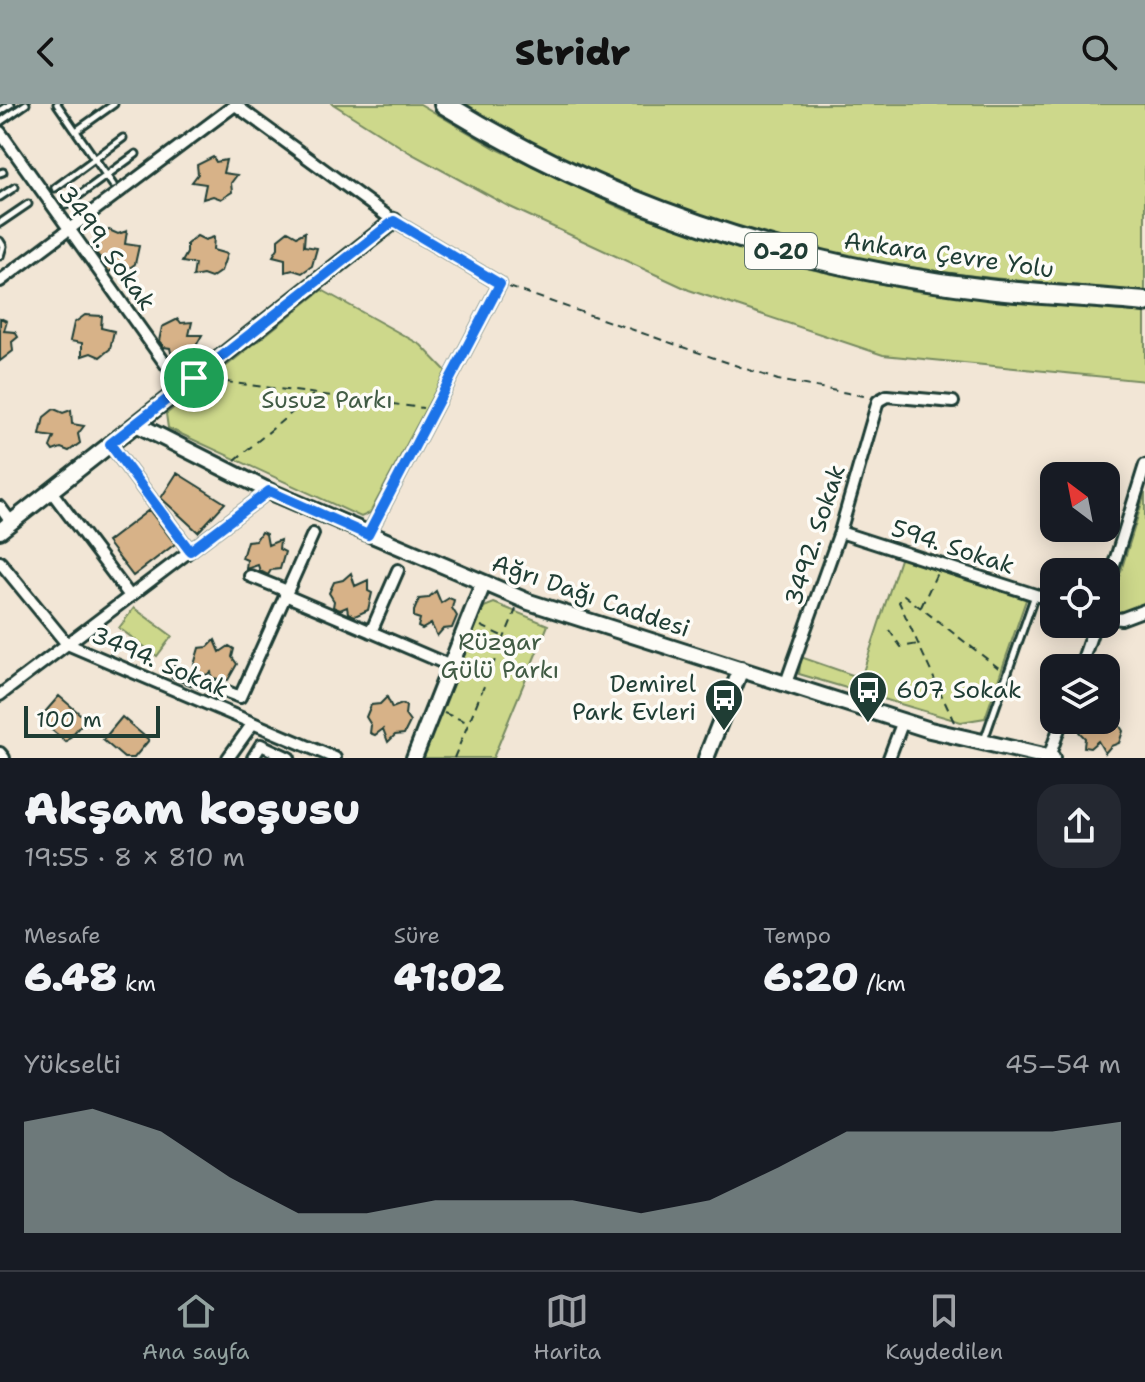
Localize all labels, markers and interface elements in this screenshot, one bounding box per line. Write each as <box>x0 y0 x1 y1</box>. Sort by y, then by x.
text: Stridr <box>515 28 630 77</box>
icon: back <box>24 30 68 74</box>
icon: search <box>1077 30 1121 74</box>
street label: 3499. Sokak <box>51 179 163 317</box>
street label: Ankara Çevre Yolu <box>842 224 1056 286</box>
road number: O-20 <box>745 233 817 269</box>
pin <box>160 344 228 412</box>
icon: arrive <box>172 356 216 400</box>
park label: Susuz Parkı <box>261 384 393 416</box>
street label: 3492. Sokak <box>777 460 853 610</box>
north arrow <box>1040 462 1120 542</box>
map controls <box>1040 462 1120 734</box>
street label: 594. Sokak <box>887 512 1019 582</box>
street label: Ağrı Dağı Caddesi <box>488 547 694 645</box>
button: locate <box>1040 558 1120 638</box>
street label: 3494. Sokak <box>87 619 233 705</box>
park label: Rüzgar Gülü Parkı <box>441 626 559 686</box>
button: layers <box>1040 654 1120 734</box>
place label: Demirel Park Evleri <box>572 668 697 728</box>
bus stop icon: 607 Sokak <box>847 669 889 724</box>
place label: 607 Sokak <box>896 674 1022 706</box>
bus stop icon: Demirel Park Evleri <box>703 677 745 732</box>
scale bar <box>24 702 160 738</box>
text: 100 m <box>36 705 102 734</box>
text: Akşam koşusu <box>24 779 361 838</box>
button: share <box>1037 784 1121 868</box>
text: 19:55 · 8 × 810 m <box>24 839 245 874</box>
text: Mesafe <box>24 921 101 950</box>
text: Süre <box>394 921 440 950</box>
text: Tempo <box>763 921 831 950</box>
text: 6.48 <box>24 950 117 1004</box>
text: 41:02 <box>394 950 504 1004</box>
text: 6:20 <box>763 950 859 1004</box>
text: km <box>117 969 156 998</box>
text: /km <box>859 969 906 998</box>
text: Yükselti <box>24 1046 121 1081</box>
text: 45–54 m <box>1005 1046 1121 1081</box>
tab: Ana sayfa <box>142 1289 249 1366</box>
tab: Harita <box>534 1289 601 1366</box>
tab: Kaydedilen <box>885 1289 1003 1366</box>

